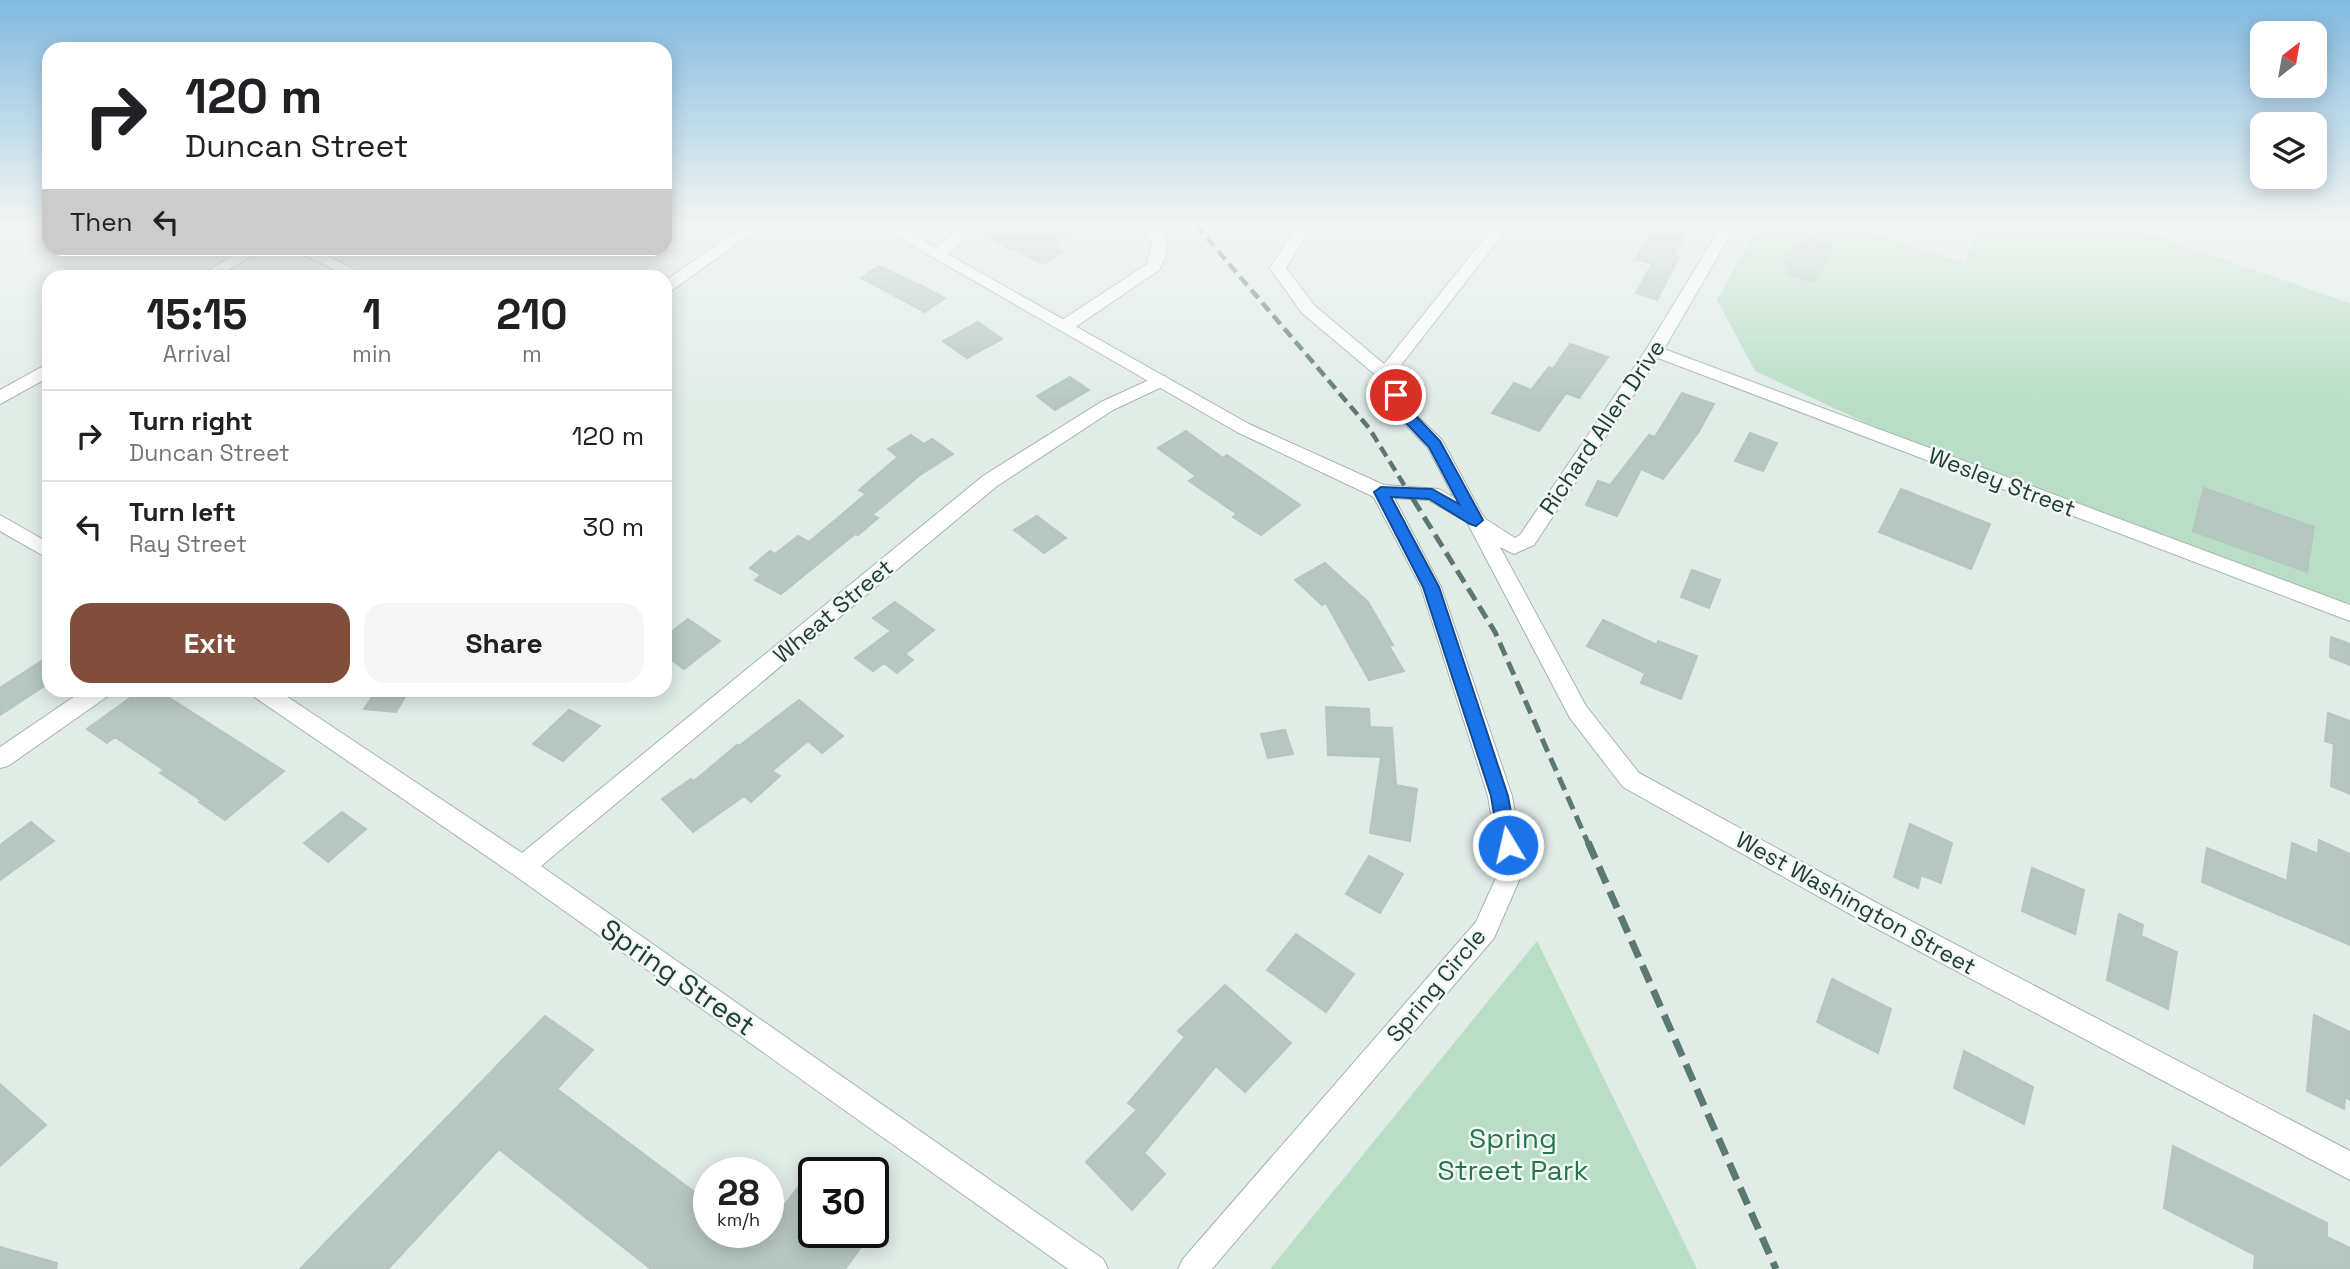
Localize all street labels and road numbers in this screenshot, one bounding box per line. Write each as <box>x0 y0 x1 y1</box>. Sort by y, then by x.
street label: Richard Allen Drive <box>1532 334 1672 520</box>
street label: Wesley Street <box>1924 440 2080 524</box>
street label: Wheat Street <box>767 552 899 670</box>
street label: West Washington Street <box>1731 824 1981 982</box>
street label: Spring Street <box>594 910 762 1044</box>
street label: Spring Circle <box>1380 922 1492 1048</box>

